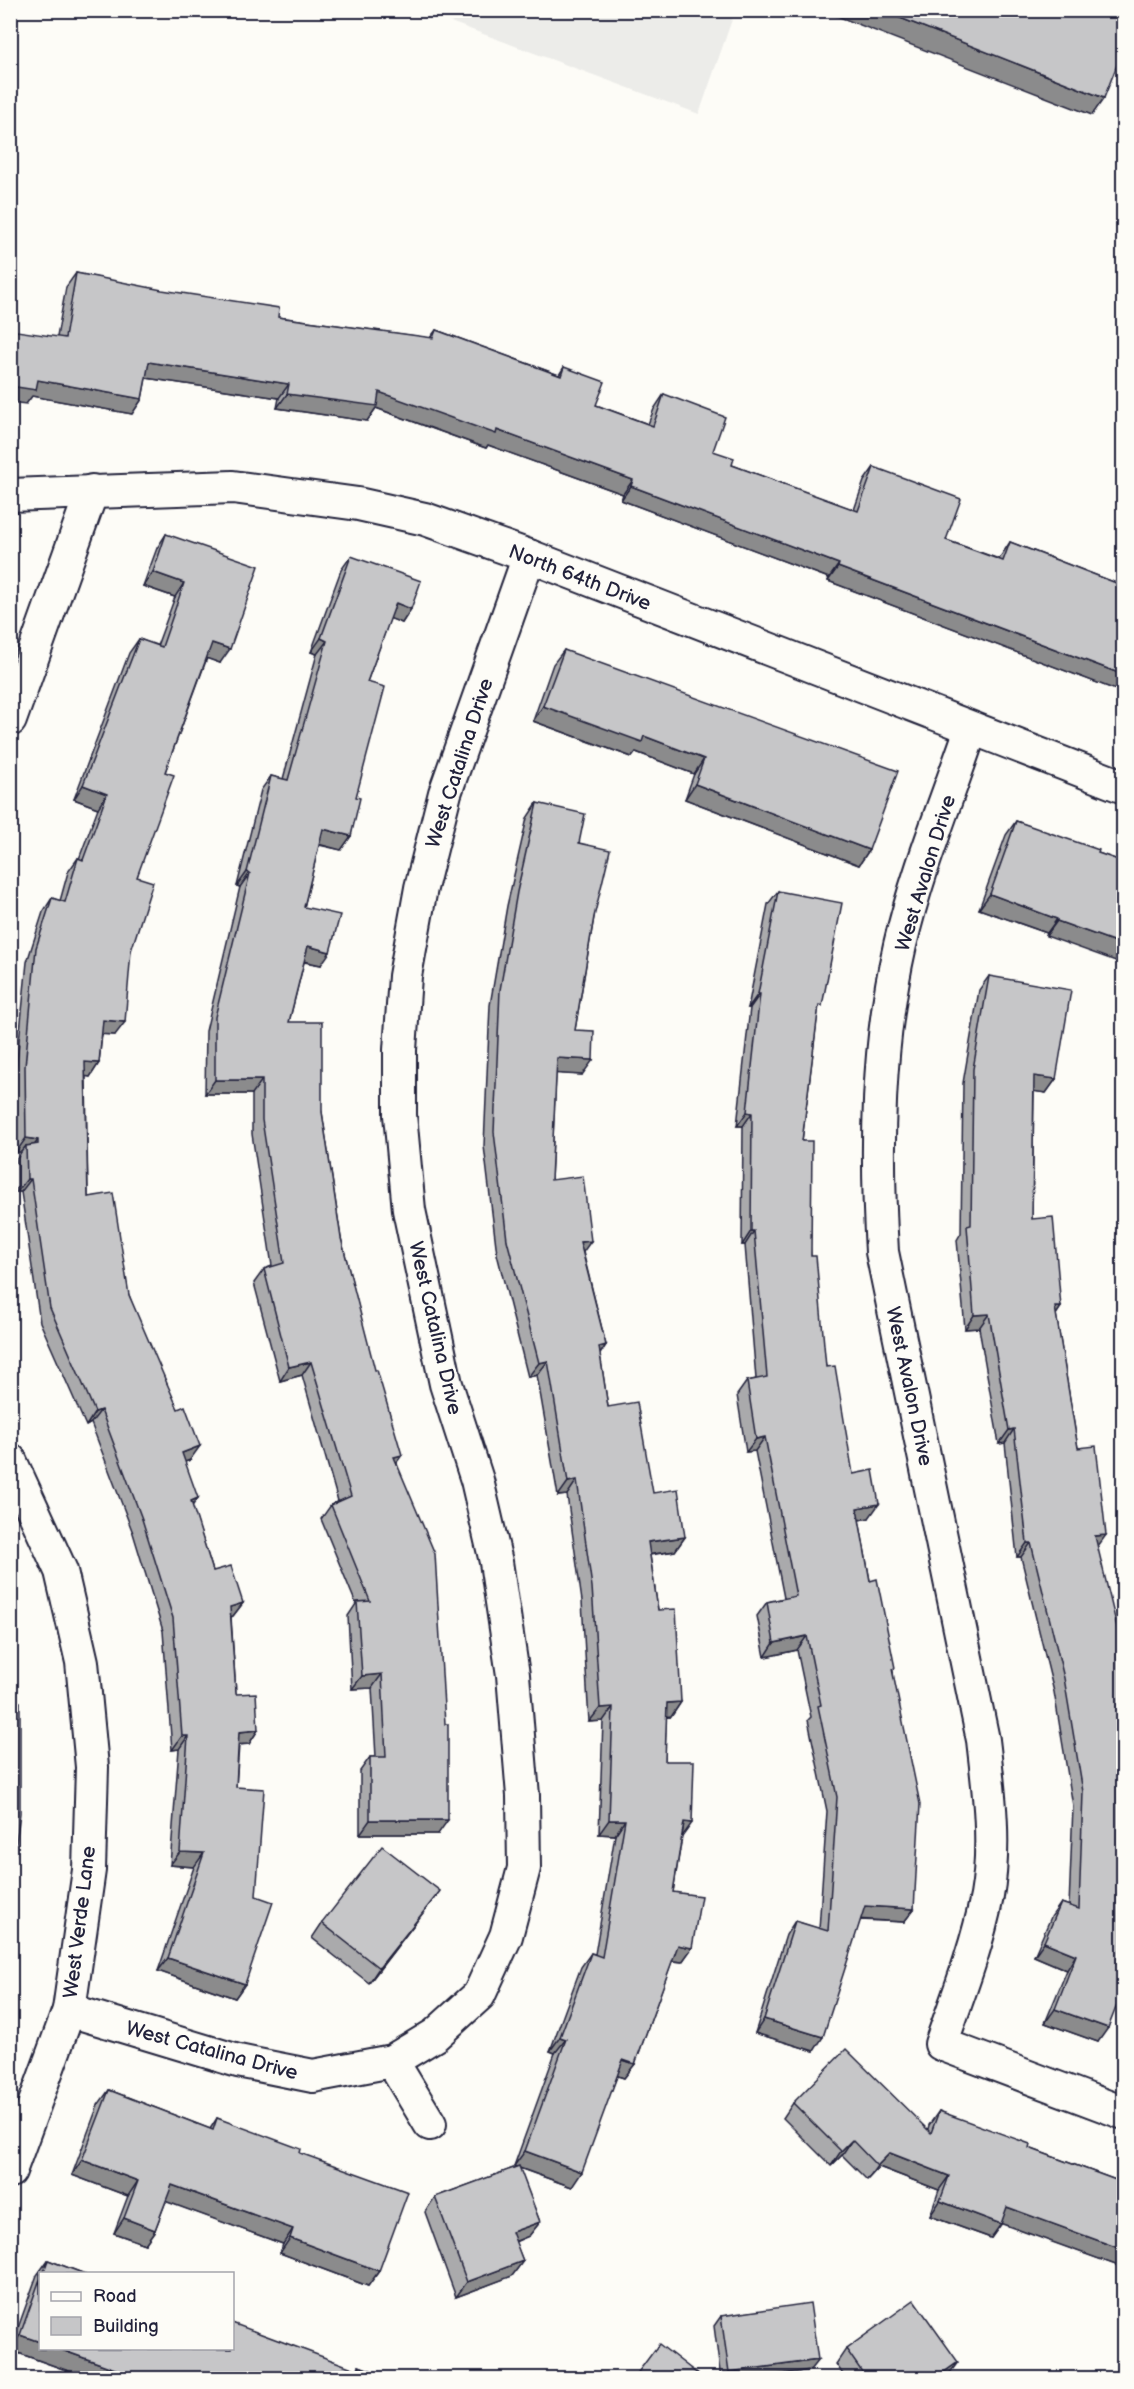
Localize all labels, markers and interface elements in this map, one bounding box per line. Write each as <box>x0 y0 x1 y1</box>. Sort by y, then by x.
street label: North 64th Drive <box>505 540 654 616</box>
street label: West Catalina Drive <box>421 675 499 851</box>
street label: West Avalon Drive <box>891 792 961 954</box>
street label: West Catalina Drive <box>403 1239 467 1417</box>
street label: West Avalon Drive <box>880 1304 938 1468</box>
street label: West Verde Lane <box>59 1844 101 2000</box>
street label: West Catalina Drive <box>123 2016 300 2085</box>
legend <box>39 2272 234 2350</box>
text: Road <box>93 2286 137 2307</box>
text: Building <box>93 2316 159 2337</box>

